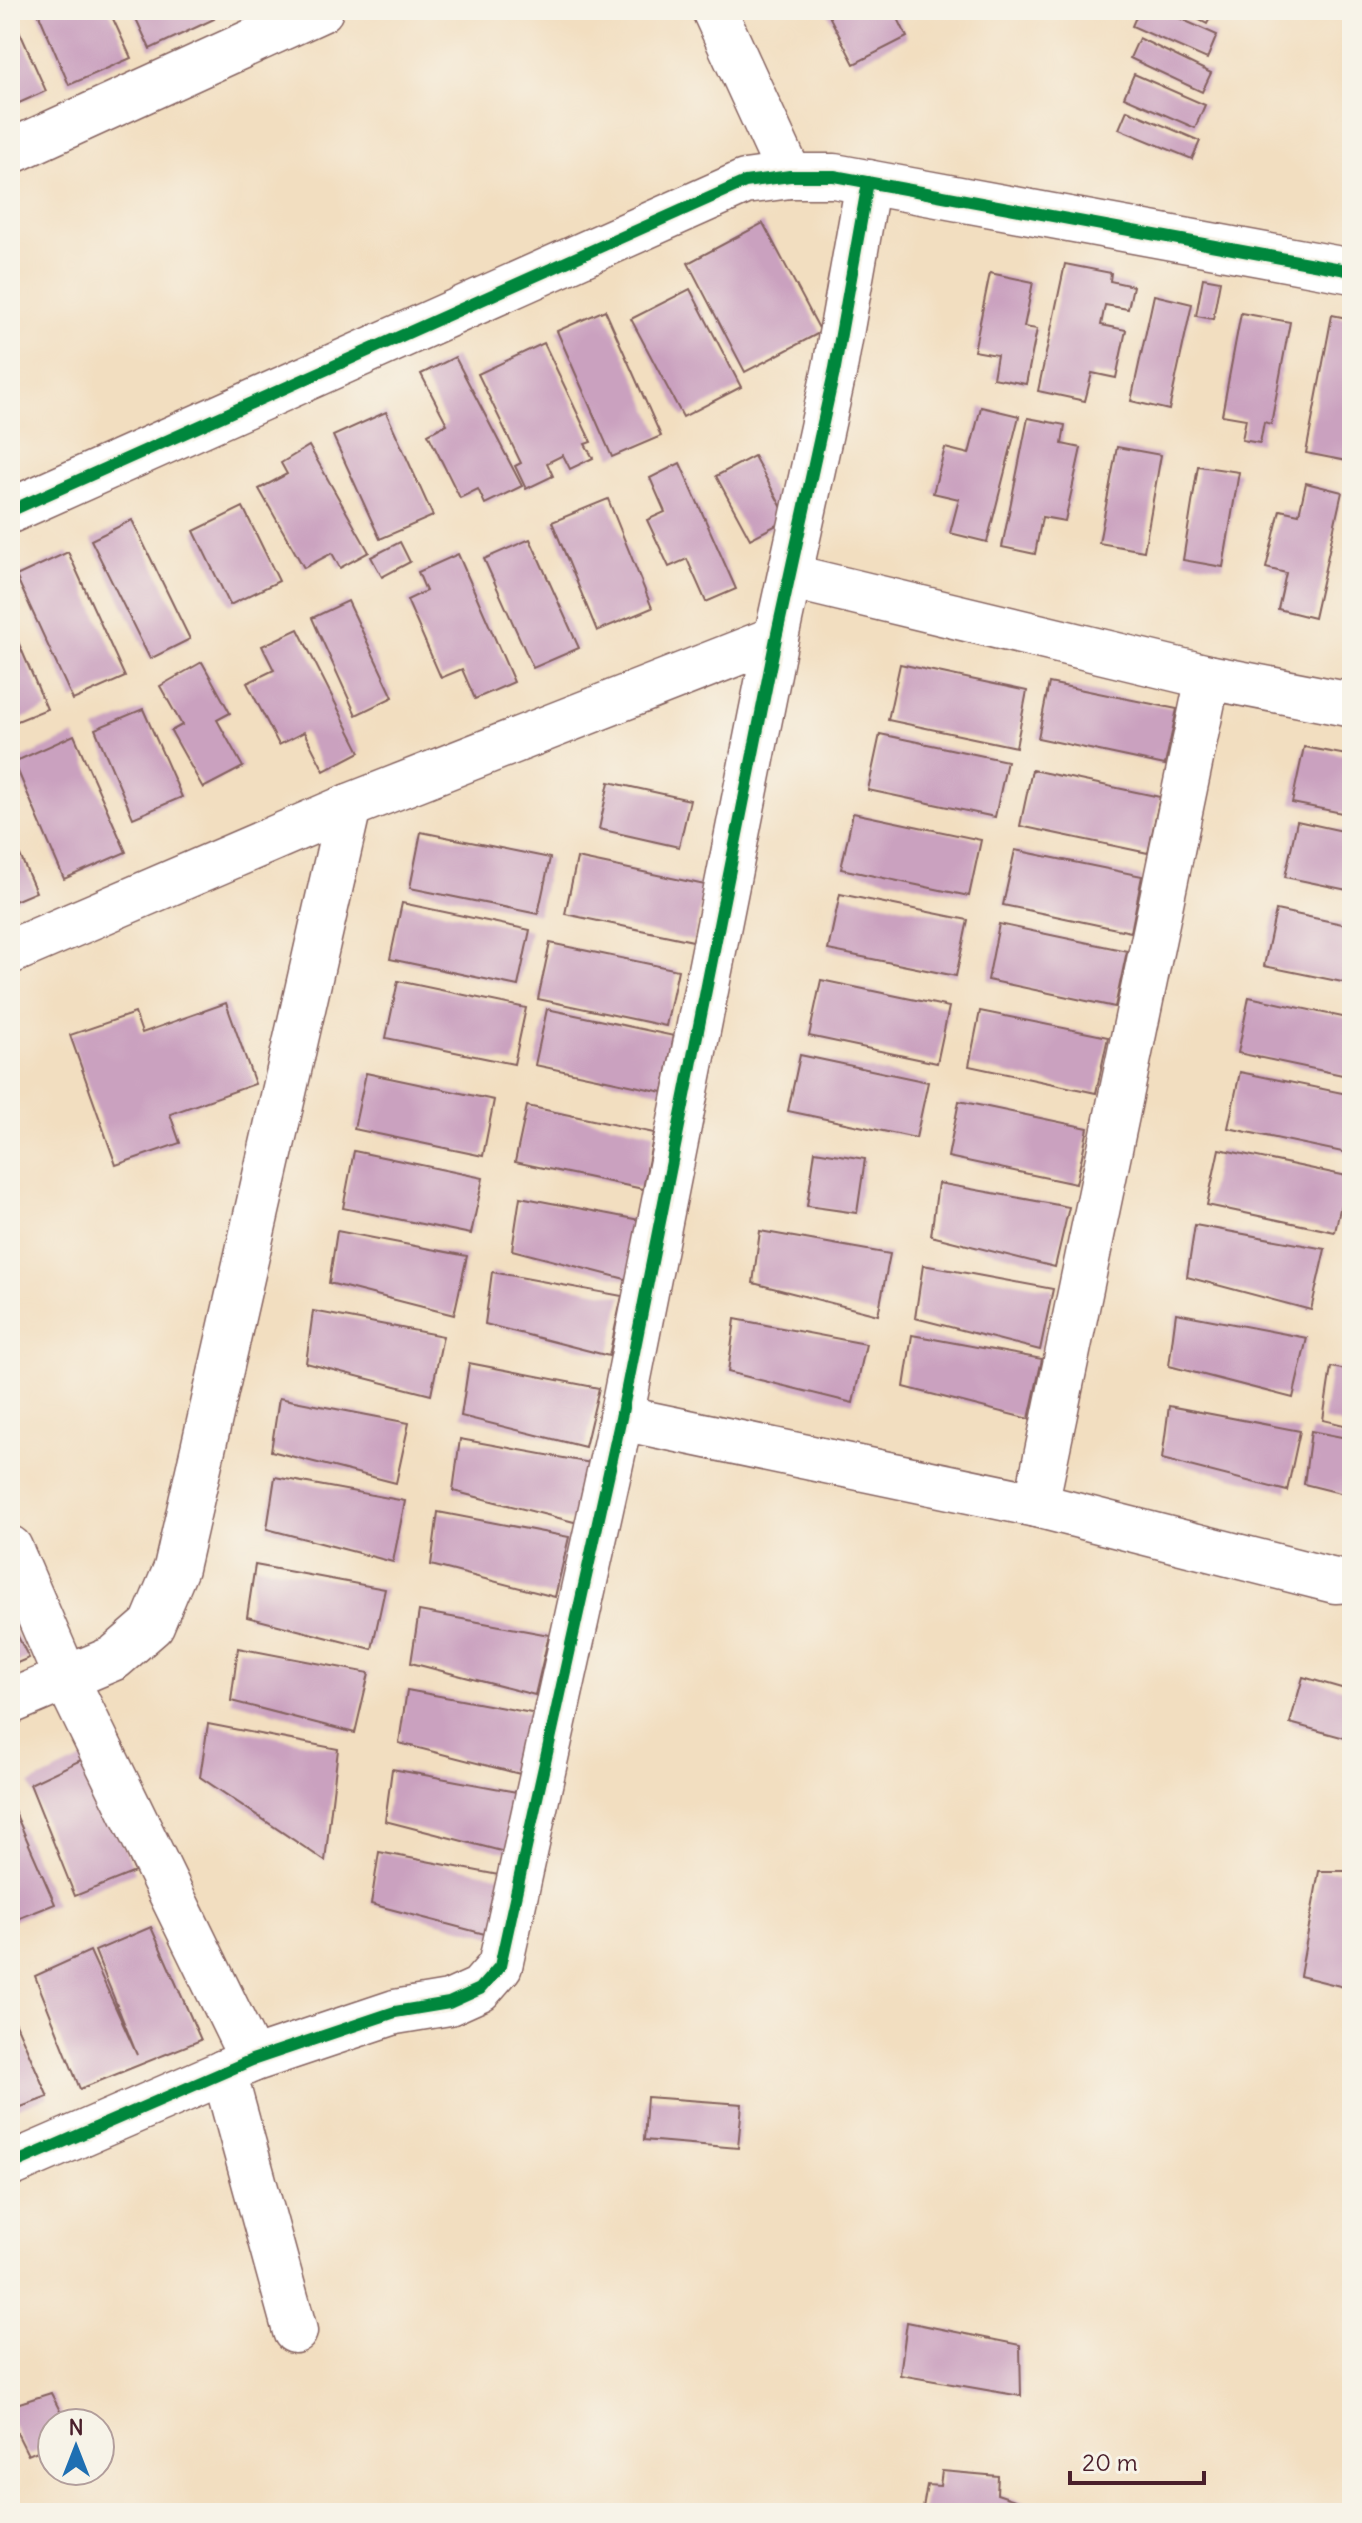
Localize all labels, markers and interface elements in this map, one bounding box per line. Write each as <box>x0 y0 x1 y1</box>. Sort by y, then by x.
north arrow <box>36 2407 116 2487</box>
text: N <box>68 2413 84 2441</box>
scale bar <box>1070 2435 1204 2485</box>
text: 20 m <box>1082 2447 1138 2477</box>

